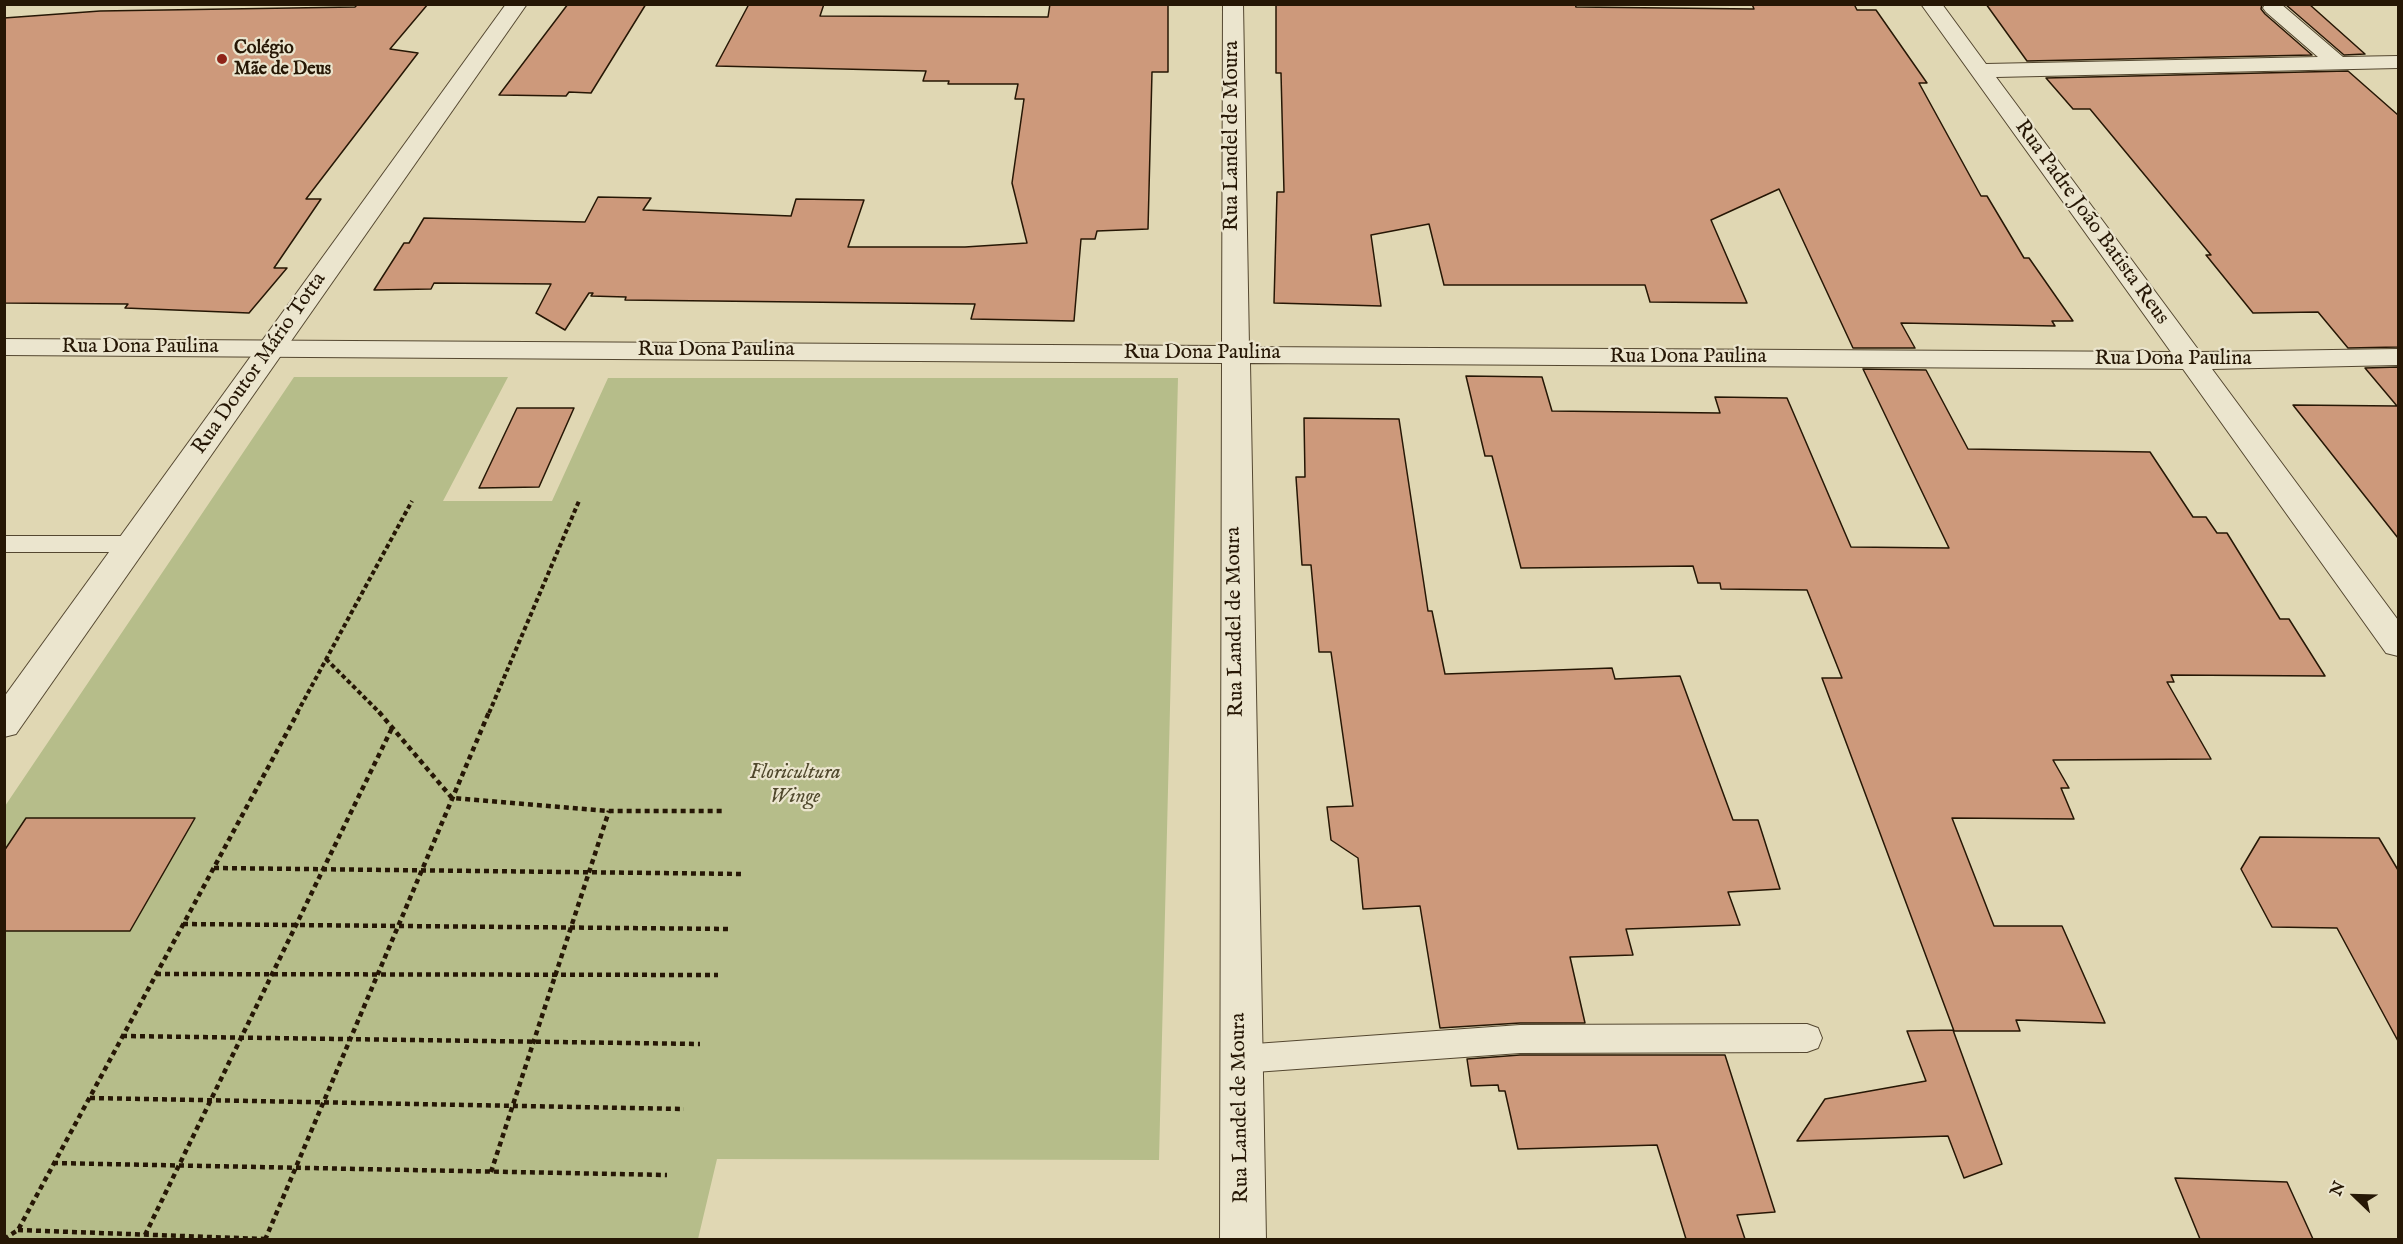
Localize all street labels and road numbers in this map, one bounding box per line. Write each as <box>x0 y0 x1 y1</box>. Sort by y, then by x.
street label: Rua Landel de Moura <box>1220 41 1246 231</box>
street label: Rua Padre João Batista Reus <box>2008 116 2174 330</box>
street label: Rua Doutor Mário Totta <box>188 268 332 460</box>
street label: Rua Dona Paulina <box>62 335 218 361</box>
street label: Rua Dona Paulina <box>638 338 794 364</box>
street label: Rua Dona Paulina <box>1124 341 1280 367</box>
street label: Rua Dona Paulina <box>1610 345 1766 371</box>
street label: Rua Dona Paulina <box>2095 347 2251 373</box>
street label: Rua Landel de Moura <box>1222 526 1250 718</box>
street label: Rua Landel de Moura <box>1227 1012 1255 1204</box>

